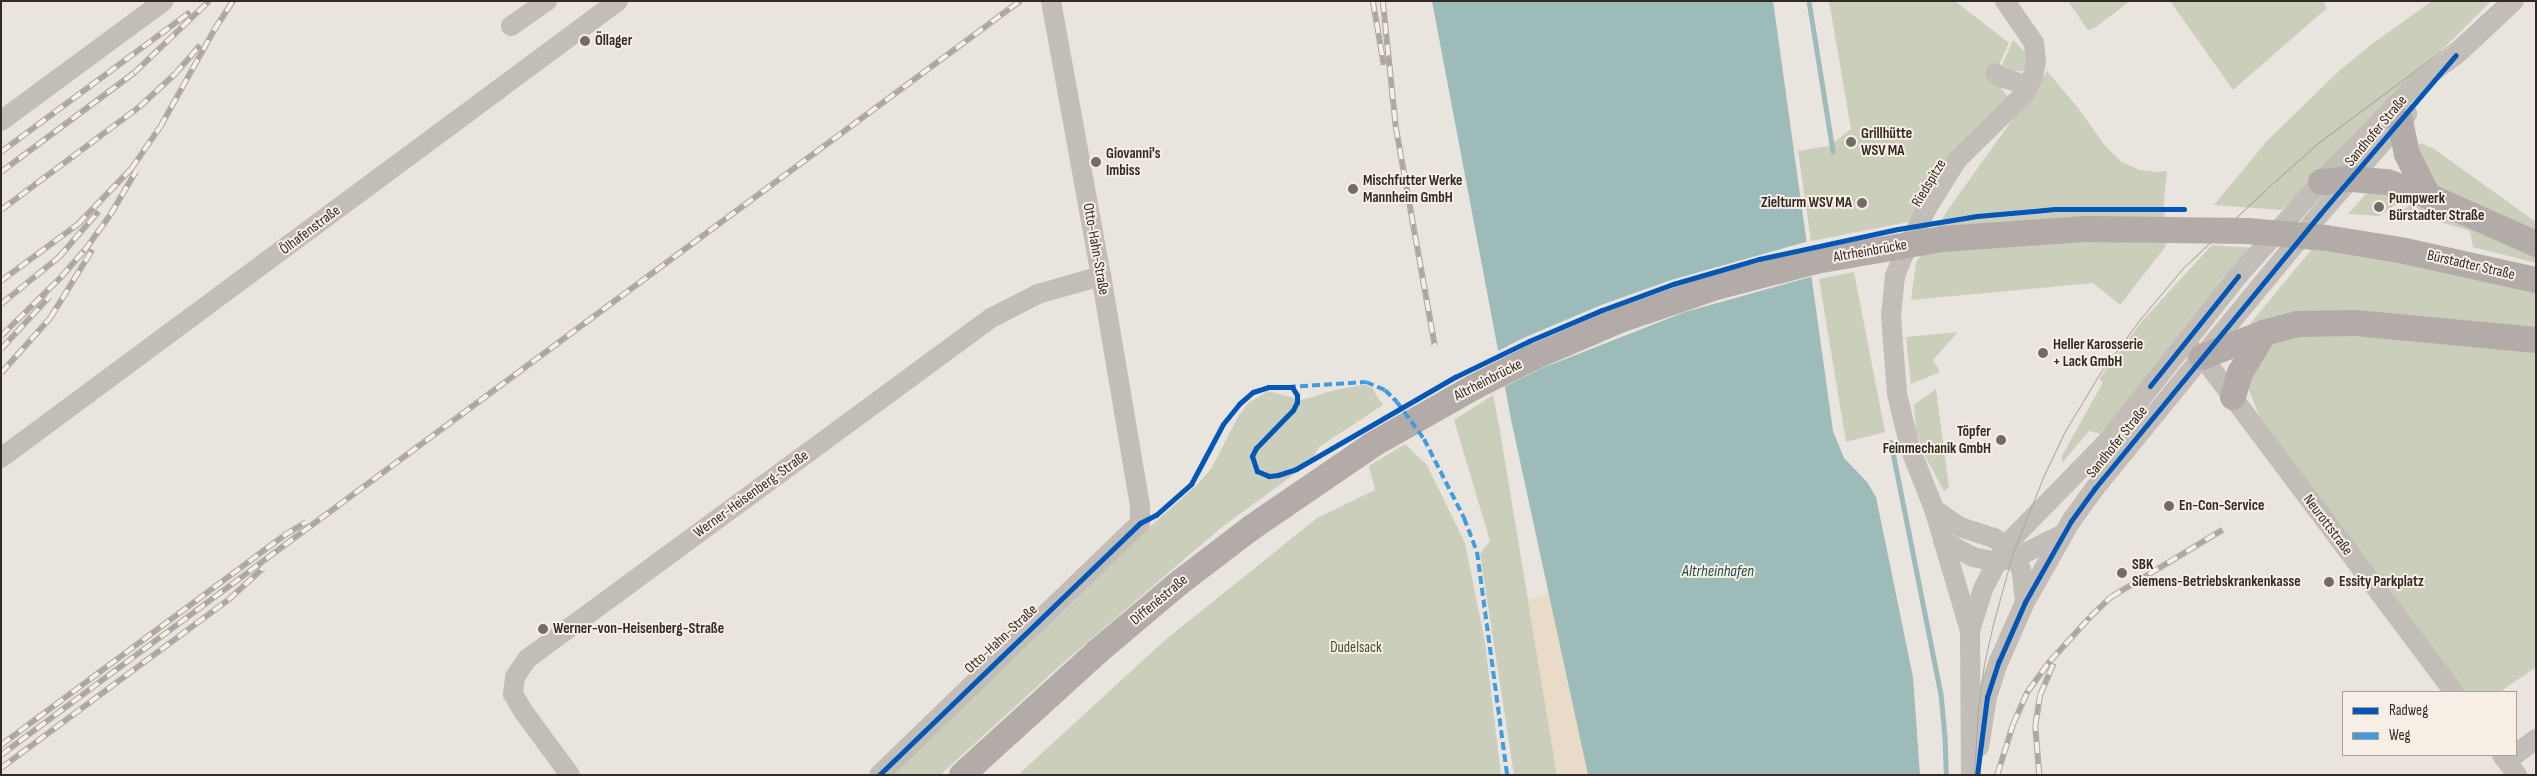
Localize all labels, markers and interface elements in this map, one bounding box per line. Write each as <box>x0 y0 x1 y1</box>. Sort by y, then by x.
place label: Öllager <box>595 32 632 50</box>
marker: Öllager <box>579 35 591 47</box>
street label: Sandhofer Straße <box>2341 92 2411 170</box>
place label: Grillhütte WSV MA <box>1861 124 1912 159</box>
marker: Grillhütte WSV MA <box>1845 136 1857 148</box>
place label: Giovanni's Imbiss <box>1106 144 1160 179</box>
marker: Giovanni's Imbiss <box>1090 156 1102 168</box>
street label: Riedspitze <box>1908 156 1950 210</box>
place label: Mischfutter Werke Mannheim GmbH <box>1363 171 1462 206</box>
marker: Mischfutter Werke Mannheim GmbH <box>1347 183 1359 195</box>
place label: Pumpwerk Bürstadter Straße <box>2389 189 2484 224</box>
place label: Zielturm WSV MA <box>1761 194 1852 212</box>
marker: Zielturm WSV MA <box>1856 197 1868 209</box>
street label: Ölhafenstraße <box>276 201 344 259</box>
marker: Pumpwerk Bürstadter Straße <box>2373 201 2385 213</box>
street label: Otto-Hahn-Straße <box>1079 202 1113 296</box>
street label: Altrheinbrücke <box>1832 236 1908 266</box>
street label: Bürstadter Straße <box>2425 246 2517 284</box>
place label: Heller Karosserie + Lack GmbH <box>2053 335 2143 370</box>
marker: Heller Karosserie + Lack GmbH <box>2037 347 2049 359</box>
street label: Altrheinbrücke <box>1451 355 1525 405</box>
street label: Sandhofer Straße <box>2083 402 2151 482</box>
place label: Töpfer Feinmechanik GmbH <box>1883 422 1991 457</box>
marker: Töpfer Feinmechanik GmbH <box>1995 434 2007 446</box>
street label: Werner-Heisenberg-Straße <box>690 446 812 542</box>
street label: Neurottstraße <box>2299 491 2357 559</box>
place label: En-Con-Service <box>2179 497 2264 515</box>
marker: En-Con-Service <box>2163 500 2175 512</box>
place label: SBK Siemens-Betriebskrankenkasse <box>2132 555 2301 590</box>
water label: Altrheinhafen <box>1682 562 1754 582</box>
marker: SBK Siemens-Betriebskrankenkasse <box>2116 567 2128 579</box>
street label: Diffenéstraße <box>1127 571 1191 629</box>
place label: Essity Parkplatz <box>2339 573 2424 591</box>
marker: Essity Parkplatz <box>2323 576 2335 588</box>
street label: Otto-Hahn-Straße <box>961 601 1041 677</box>
place label: Werner-von-Heisenberg-Straße <box>553 620 724 638</box>
marker: Werner-von-Heisenberg-Straße <box>537 623 549 635</box>
park label: Dudelsack <box>1330 639 1382 657</box>
legend <box>2342 691 2517 756</box>
text: Radweg <box>2389 701 2428 720</box>
text: Weg <box>2389 726 2411 745</box>

